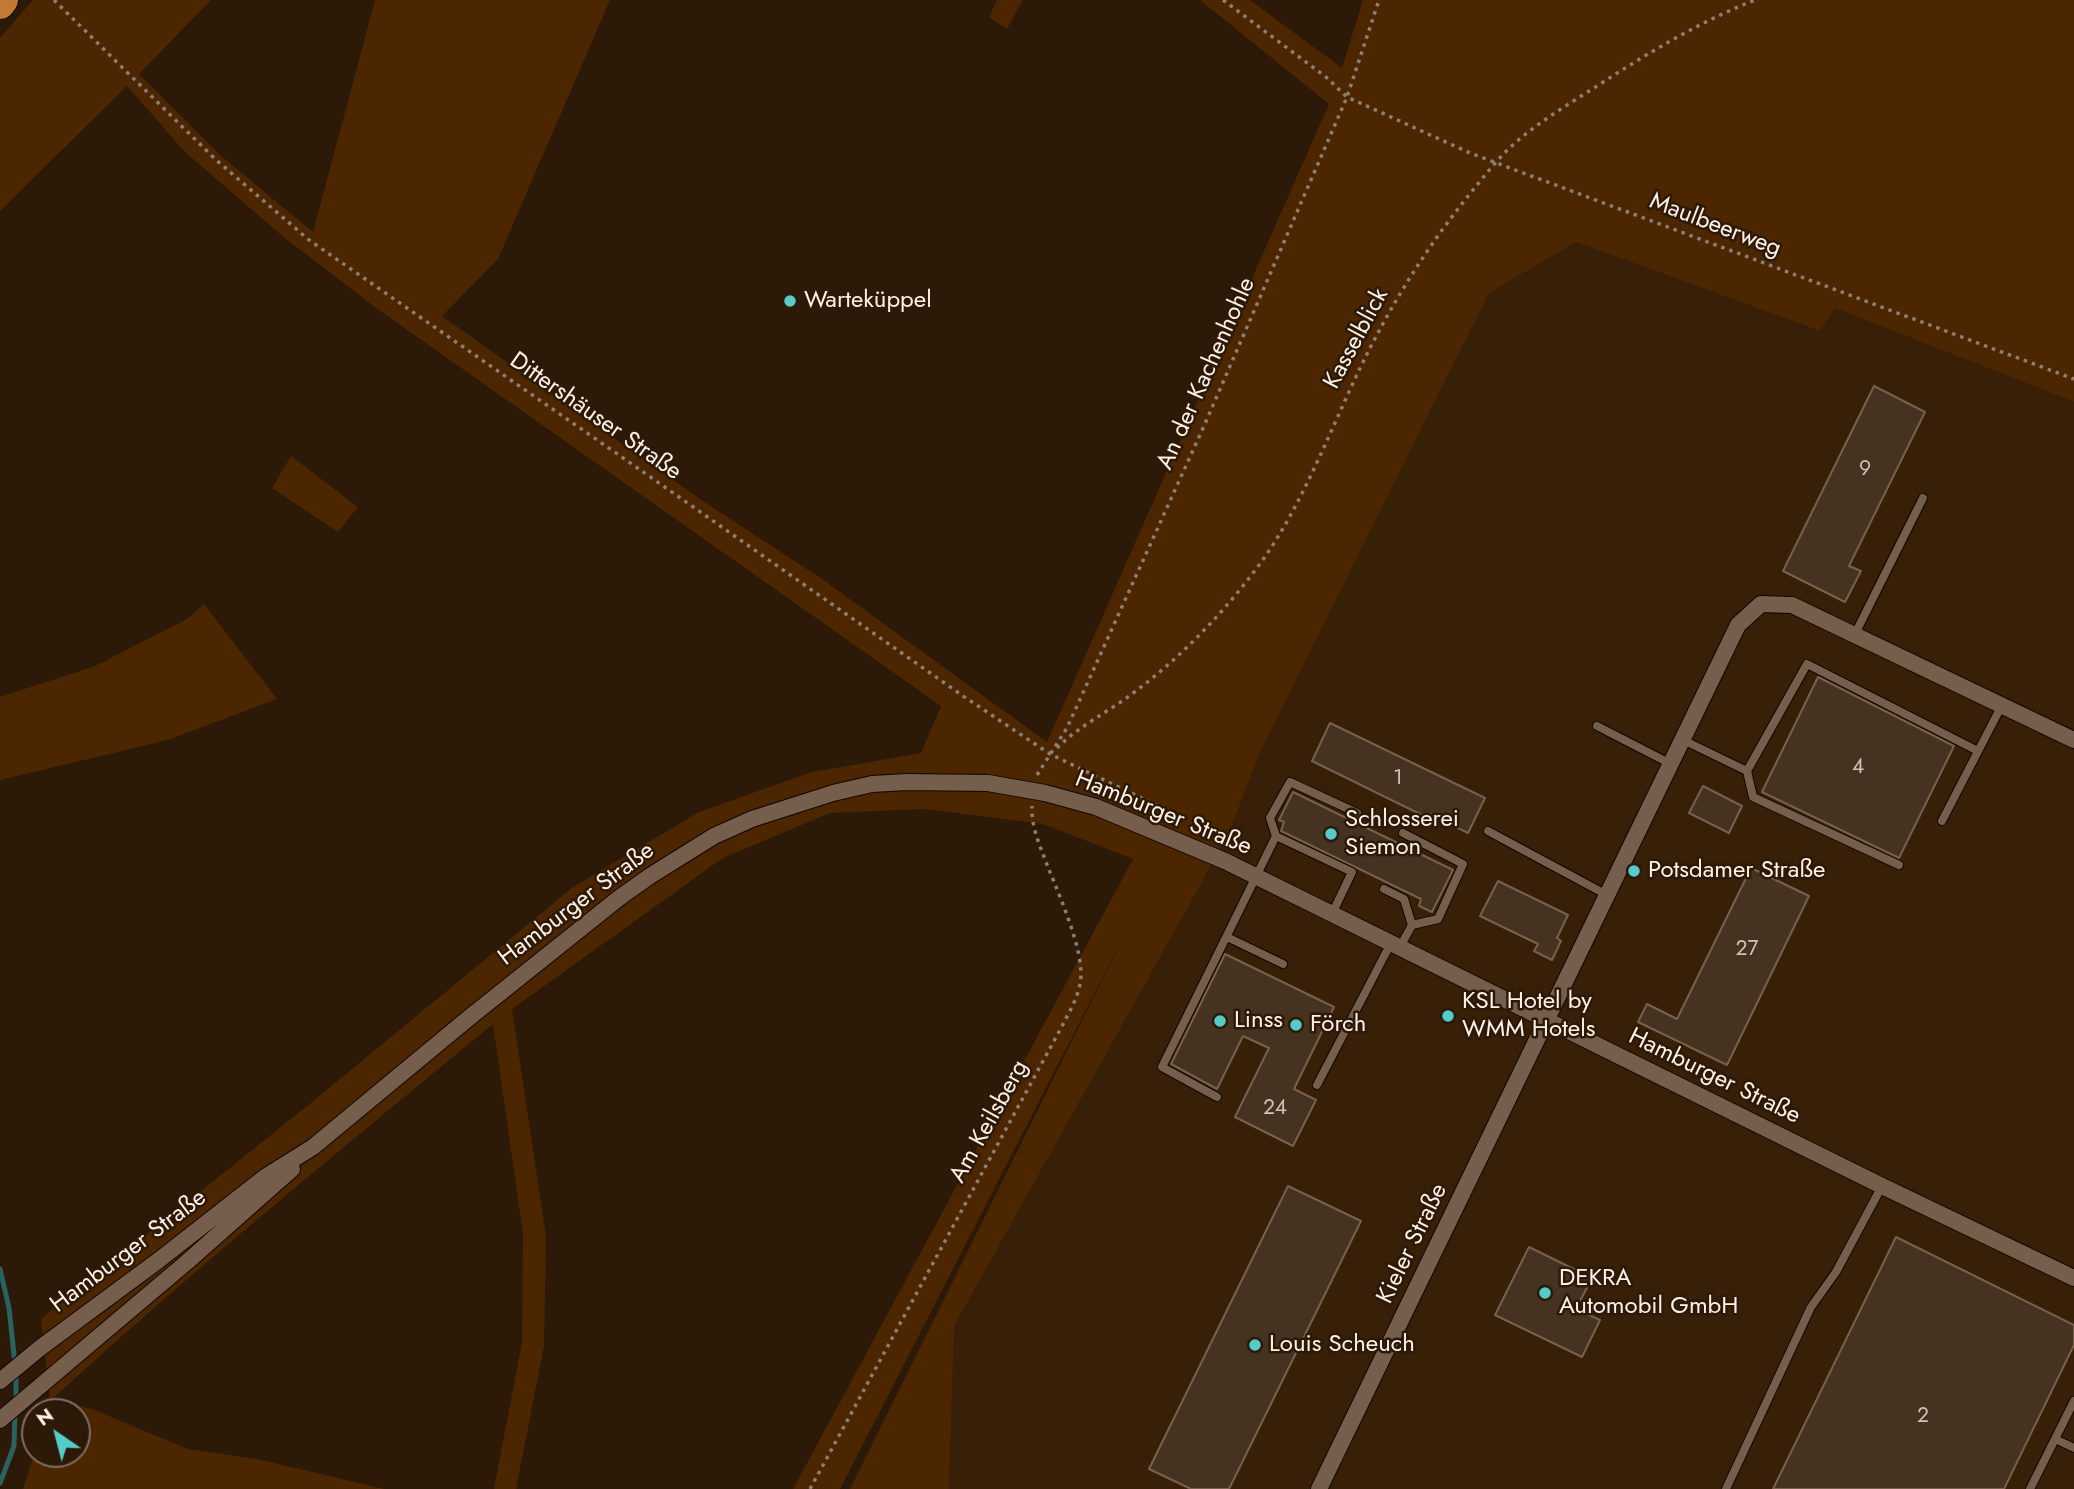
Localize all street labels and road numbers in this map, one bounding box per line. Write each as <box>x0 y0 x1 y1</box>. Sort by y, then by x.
street label: Maulbeerweg <box>1645 188 1785 264</box>
street label: An der Kachenhohle <box>1152 273 1262 475</box>
street label: Kasselblick <box>1319 284 1395 394</box>
street label: Dittershäuser Straße <box>503 347 687 487</box>
street label: Hamburger Straße <box>1071 765 1255 863</box>
street label: Hamburger Straße <box>493 837 661 973</box>
street label: Hamburger Straße <box>1623 1023 1805 1131</box>
street label: Am Keilsberg <box>944 1056 1036 1188</box>
street label: Kieler Straße <box>1372 1179 1454 1309</box>
street label: Hamburger Straße <box>45 1184 213 1320</box>

